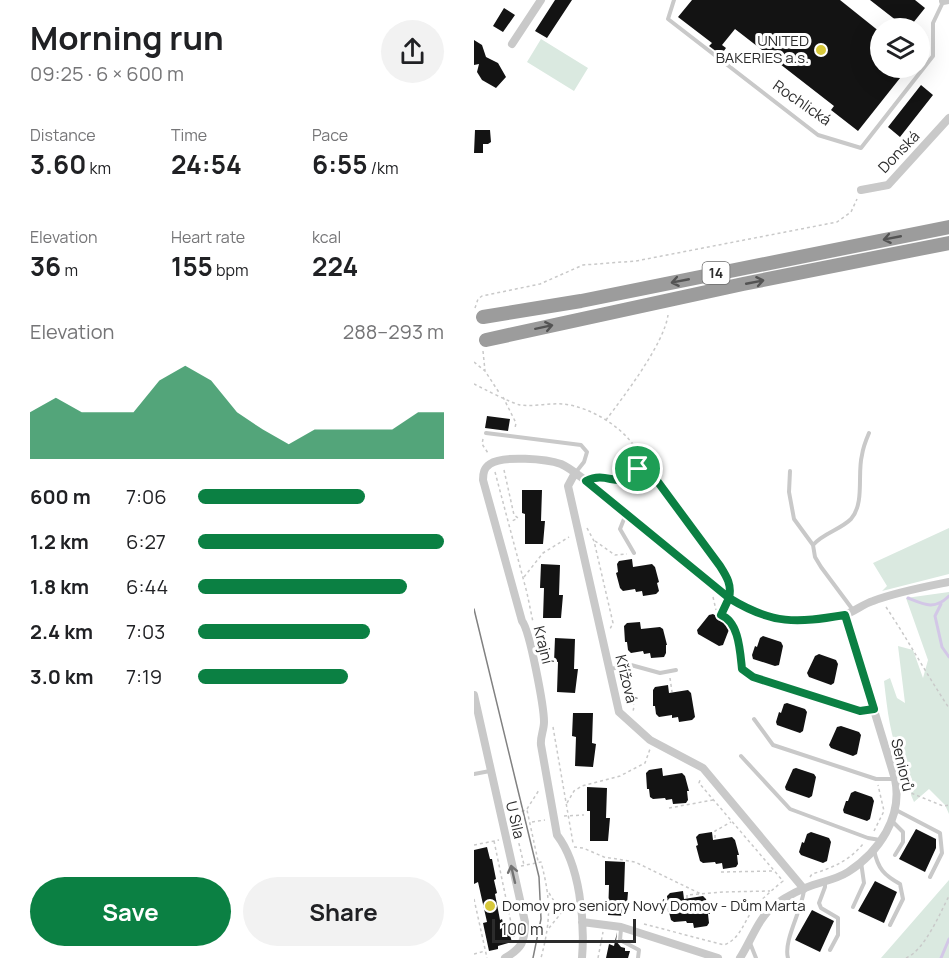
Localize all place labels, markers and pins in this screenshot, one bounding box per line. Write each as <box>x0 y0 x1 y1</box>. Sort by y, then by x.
place label: UNITED BAKERIES a.s. <box>716 30 809 68</box>
marker: UNITED BAKERIES a.s. <box>814 43 828 57</box>
pin <box>612 443 663 494</box>
place label: Domov pro seniory Nový Domov - Dům Marta <box>502 895 806 916</box>
marker: Domov pro seniory Nový Domov - Dům Marta <box>483 899 497 913</box>

